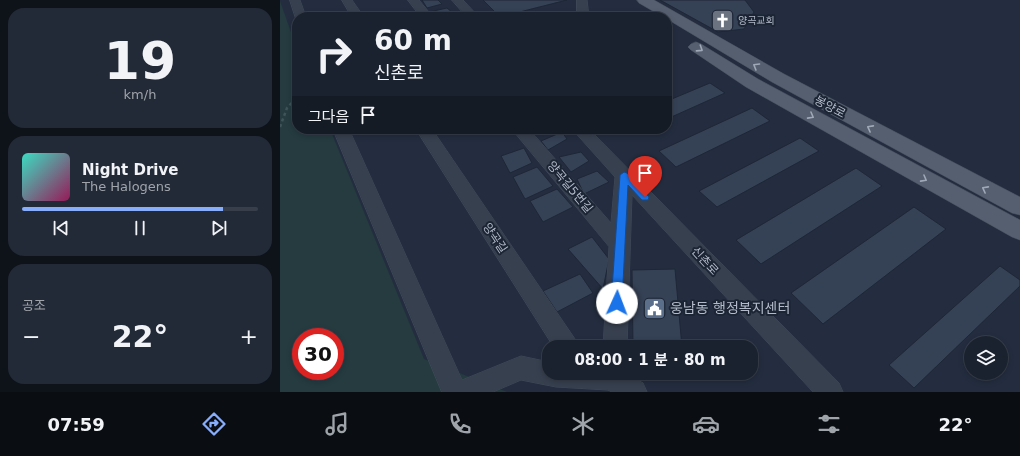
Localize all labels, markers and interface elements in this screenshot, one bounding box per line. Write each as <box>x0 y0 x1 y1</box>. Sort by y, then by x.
church icon: 양곡교회 <box>710 7 736 33</box>
place label: 양곡교회 <box>738 15 775 26</box>
text: 60 m <box>374 24 452 57</box>
icon: right <box>308 28 360 80</box>
text: 19 <box>104 31 176 91</box>
one-way arrow <box>695 44 702 51</box>
text: 신촌로 <box>374 62 424 83</box>
one-way arrow <box>753 63 760 70</box>
text: km/h <box>124 87 156 102</box>
street label: 봉양로 <box>812 93 848 121</box>
icon: arrive <box>357 104 379 126</box>
text: 그다음 <box>308 108 349 126</box>
one-way arrow <box>807 111 814 118</box>
one-way arrow <box>867 126 874 133</box>
pin <box>628 156 662 197</box>
street label: 양곡길5번길 <box>544 158 596 216</box>
text: Night Drive <box>82 161 178 179</box>
icon: arrive <box>634 162 656 184</box>
one-way arrow <box>920 174 928 182</box>
text: The Halogens <box>82 179 171 194</box>
one-way arrow <box>982 186 990 193</box>
icon: previous <box>50 217 72 239</box>
icon: pause <box>129 217 151 239</box>
icon: next <box>208 217 230 239</box>
street label: 양곡길 <box>480 220 510 256</box>
street label: 신촌로 <box>689 244 721 278</box>
position arrow <box>596 282 638 324</box>
public building icon: 웅남동 행정복지센터 <box>642 295 668 321</box>
text: 공조 <box>22 298 46 313</box>
place label: 웅남동 행정복지센터 <box>670 300 790 316</box>
text: 22° <box>112 319 168 354</box>
text: − <box>22 324 40 349</box>
text: + <box>240 324 258 349</box>
speed limit sign: 30 <box>292 328 344 380</box>
map controls <box>964 336 1008 380</box>
button: layers <box>964 336 1008 380</box>
text: 08:00 · 1 분 · 80 m <box>574 351 726 369</box>
icon: directions <box>200 410 228 438</box>
icon: music <box>323 410 351 438</box>
icon: phone <box>446 410 474 438</box>
icon: climate <box>569 410 597 438</box>
icon: car <box>692 410 720 438</box>
icon: filters <box>815 410 843 438</box>
text: 07:59 <box>48 414 105 435</box>
text: 22° <box>938 414 972 435</box>

